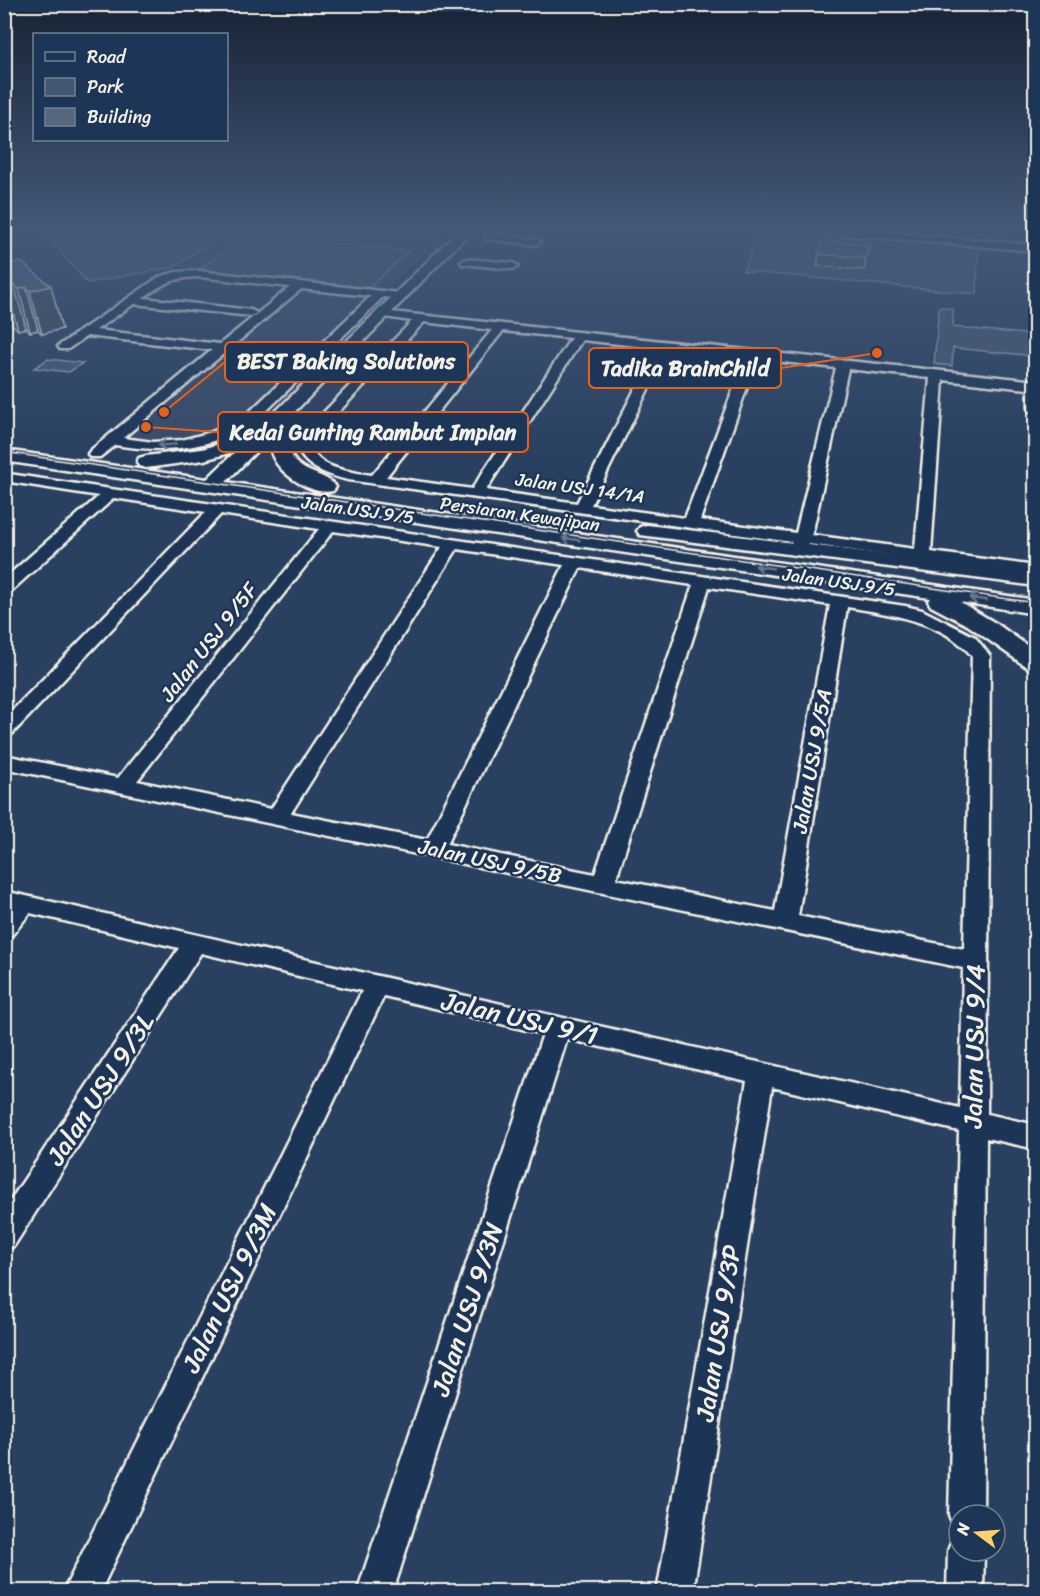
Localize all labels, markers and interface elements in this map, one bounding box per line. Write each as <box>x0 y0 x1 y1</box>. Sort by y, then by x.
legend <box>33 33 228 141</box>
text: Road <box>87 41 127 73</box>
text: Park <box>87 71 124 103</box>
text: Building <box>87 101 151 133</box>
callout: BEST Baking Solutions <box>225 342 468 382</box>
text: BEST Baking Solutions <box>237 342 456 381</box>
callout: Tadika BrainChild <box>589 348 781 388</box>
text: Tadika BrainChild <box>601 349 772 388</box>
callout: Kedai Gunting Rambut Impian <box>218 412 528 452</box>
text: Kedai Gunting Rambut Impian <box>229 413 517 452</box>
one-way arrow <box>158 440 178 451</box>
street label: Jalan USJ 14/1A <box>513 463 647 513</box>
street label: Jalan USJ 9/5 <box>299 486 416 534</box>
street label: Persiaran Kewajipan <box>438 487 602 541</box>
one-way arrow <box>562 533 581 544</box>
street label: Jalan USJ 9/5 <box>780 558 897 606</box>
one-way arrow <box>755 562 774 573</box>
street label: Jalan USJ 9/5F <box>149 572 269 711</box>
one-way arrow <box>968 593 988 604</box>
street label: Jalan USJ 9/5A <box>780 686 843 837</box>
street label: Jalan USJ 9/5B <box>414 827 565 895</box>
street label: Jalan USJ 9/4 <box>950 964 998 1129</box>
street label: Jalan USJ 9/1 <box>436 977 603 1058</box>
street label: Jalan USJ 9/3L <box>33 1003 167 1175</box>
street label: Jalan USJ 9/3M <box>168 1195 290 1381</box>
street label: Jalan USJ 9/3N <box>417 1216 517 1403</box>
street label: Jalan USJ 9/3P <box>681 1241 755 1425</box>
north arrow <box>947 1503 1007 1563</box>
text: N <box>947 1519 979 1539</box>

